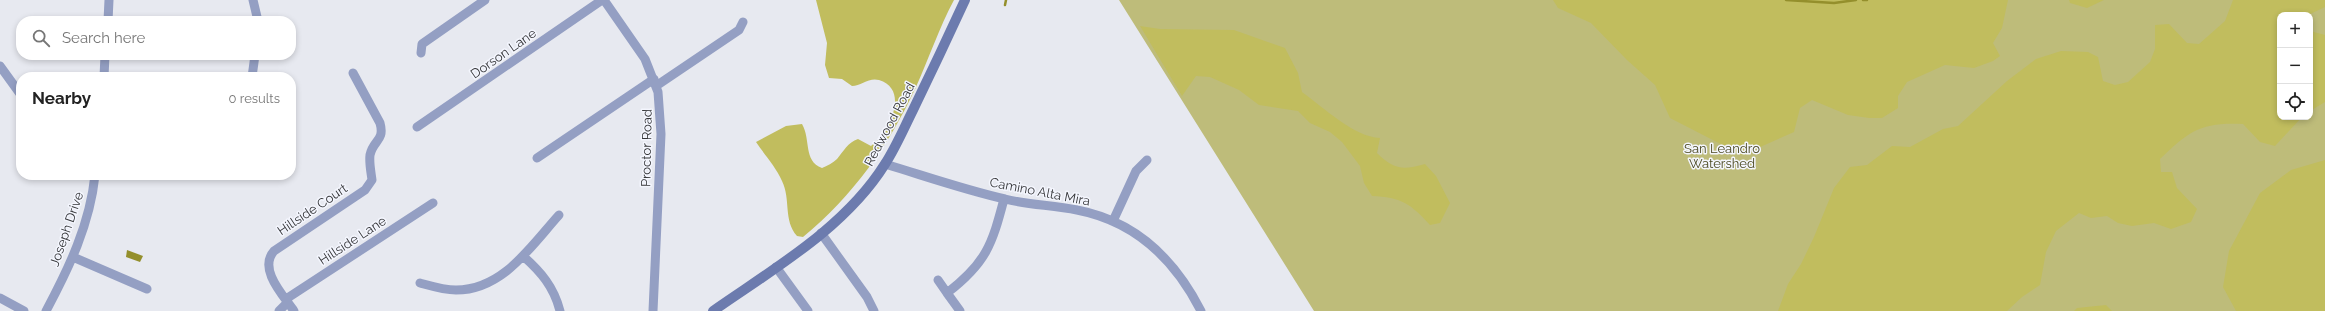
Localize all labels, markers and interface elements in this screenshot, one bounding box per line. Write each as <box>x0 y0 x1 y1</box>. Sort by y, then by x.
map controls <box>2277 12 2313 120</box>
button: + <box>2277 12 2313 48</box>
search box <box>16 16 296 60</box>
street label: Dorson Lane <box>468 25 539 81</box>
icon: search <box>30 27 52 49</box>
text: Search here <box>62 29 145 47</box>
button: − <box>2277 48 2313 84</box>
street label: Redwood Road <box>861 80 918 169</box>
button: locate <box>2277 84 2313 120</box>
text: Nearby <box>32 88 91 108</box>
text: 0 results <box>229 91 280 106</box>
street label: Proctor Road <box>638 109 655 187</box>
park label: San Leandro Watershed <box>1684 141 1760 171</box>
street label: Camino Alta Mira <box>988 174 1091 209</box>
street label: Hillside Court <box>275 180 351 238</box>
street label: Joseph Drive <box>47 190 86 268</box>
street label: Hillside Lane <box>316 213 389 268</box>

